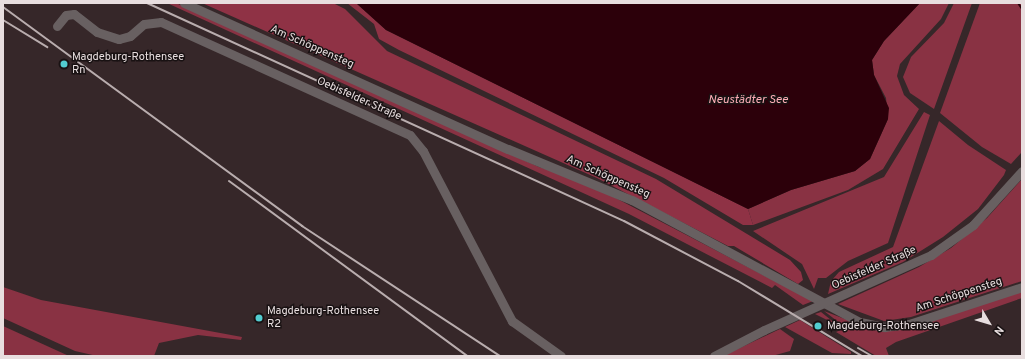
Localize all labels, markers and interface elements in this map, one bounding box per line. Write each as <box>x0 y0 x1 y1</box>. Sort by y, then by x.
street label: Am Schöppensteg <box>268 23 356 71</box>
place label: Magdeburg-Rothensee Rn <box>72 51 184 77</box>
marker: Magdeburg-Rothensee Rn <box>59 59 69 69</box>
street label: Oebisfelder Straße <box>315 74 403 124</box>
water label: Neustädter See <box>708 94 788 108</box>
street label: Am Schöppensteg <box>564 153 652 201</box>
street label: Oebisfelder Straße <box>830 243 918 293</box>
street label: Am Schöppensteg <box>914 275 1004 315</box>
north arrow <box>969 303 1009 343</box>
place label: Magdeburg-Rothensee R2 <box>267 305 379 331</box>
marker: Magdeburg-Rothensee R2 <box>254 313 264 323</box>
place label: Magdeburg-Rothensee <box>827 319 939 333</box>
marker: Magdeburg-Rothensee <box>812 320 824 332</box>
text: N <box>991 323 1006 338</box>

